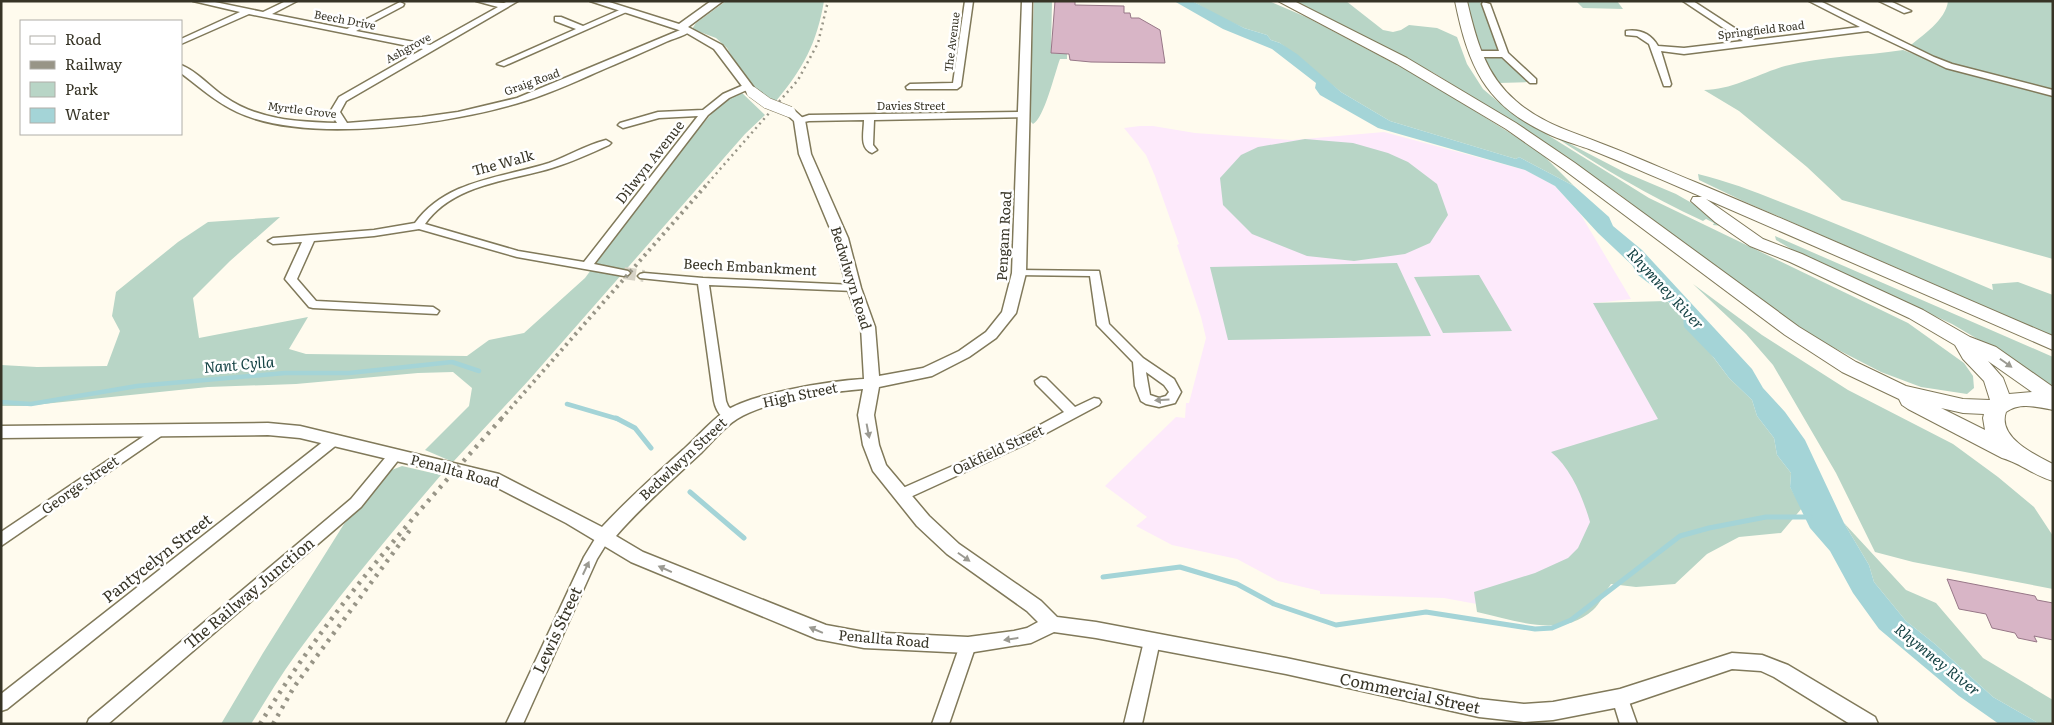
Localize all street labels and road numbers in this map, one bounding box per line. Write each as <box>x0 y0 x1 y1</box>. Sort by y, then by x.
street label: Beech Drive <box>313 5 378 33</box>
street label: The Avenue <box>939 11 963 73</box>
street label: Springfield Road <box>1717 16 1805 42</box>
street label: Ashgrove <box>382 28 433 66</box>
street label: Graig Road <box>502 64 562 99</box>
street label: Myrtle Grove <box>267 97 338 121</box>
street label: Davies Street <box>877 97 946 113</box>
street label: Dilwyn Avenue <box>610 115 688 207</box>
street label: The Walk <box>470 144 536 180</box>
street label: Pengam Road <box>991 190 1015 282</box>
street label: Bedwlwyn Road <box>827 224 877 332</box>
street label: Beech Embankment <box>683 253 818 280</box>
street label: High Street <box>760 376 839 412</box>
street label: Bedwlwyn Street <box>634 412 731 504</box>
street label: Oakfield Street <box>949 419 1047 479</box>
street label: Penallta Road <box>409 449 502 492</box>
street label: George Street <box>37 450 122 518</box>
street label: Pantycelyn Street <box>97 506 217 608</box>
street label: The Railway Junction <box>178 530 319 654</box>
street label: Lewis Street <box>525 582 587 677</box>
street label: Penallta Road <box>838 624 931 652</box>
street label: Commercial Street <box>1338 665 1483 719</box>

